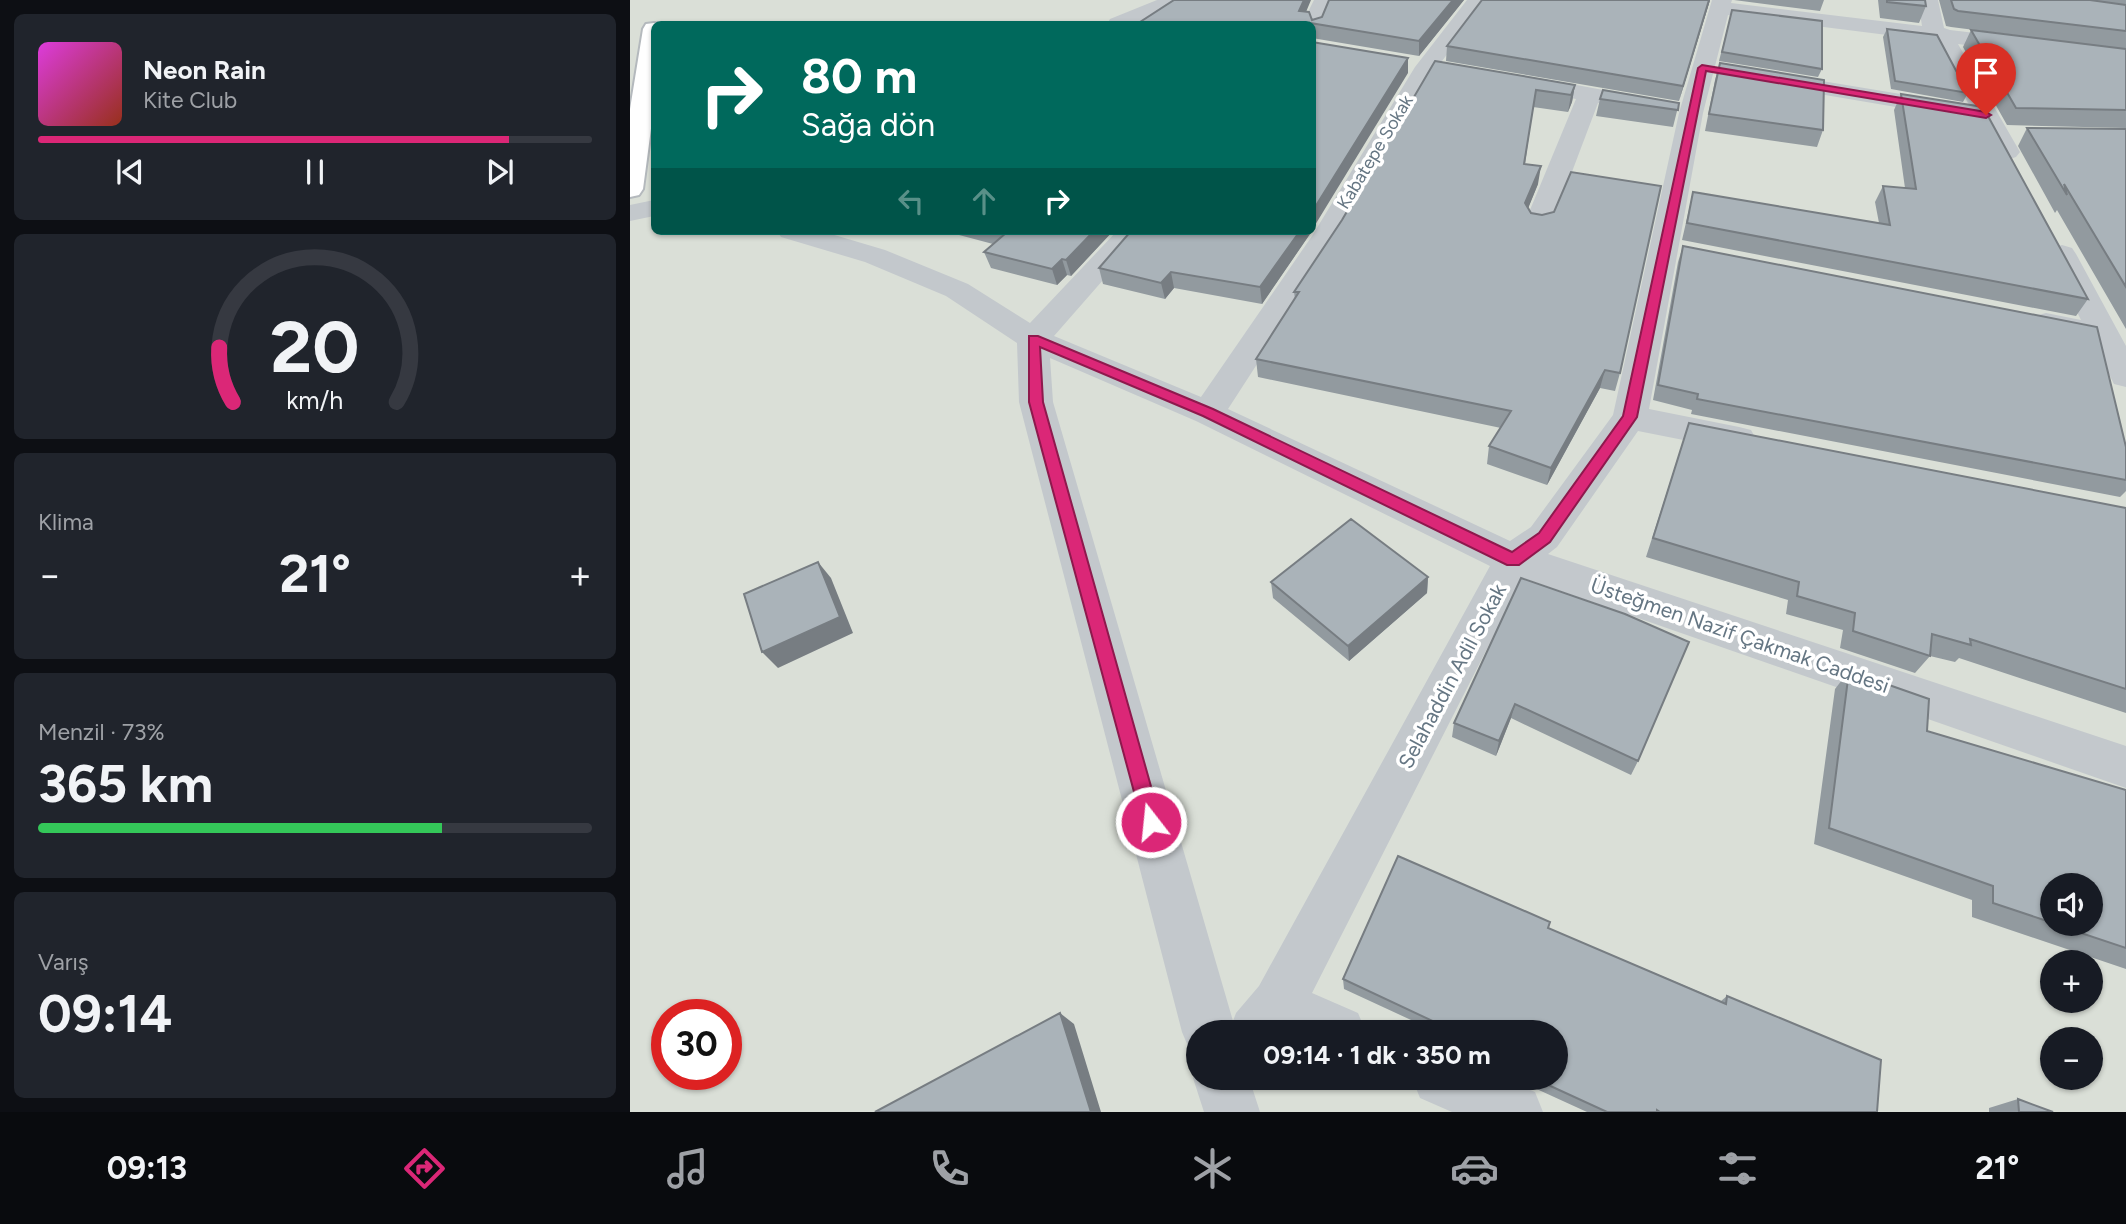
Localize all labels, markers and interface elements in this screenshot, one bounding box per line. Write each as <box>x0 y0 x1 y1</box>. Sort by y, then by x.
pin <box>1956 43 2016 115</box>
text: 80 m <box>801 46 917 105</box>
icon: right <box>686 49 777 140</box>
text: Neon Rain <box>143 54 266 86</box>
icon: arrive <box>1967 54 2005 92</box>
text: Kite Club <box>143 86 237 114</box>
street label: Kabatepe Sokak <box>1332 91 1418 213</box>
text: Sağa dön <box>801 106 935 144</box>
icon: previous <box>111 153 149 191</box>
icon: pause <box>296 153 334 191</box>
icon: next <box>481 153 519 191</box>
icon: left <box>892 182 930 220</box>
icon: ahead <box>965 182 1003 220</box>
icon: right <box>1038 182 1076 220</box>
text: 20 <box>270 304 360 391</box>
text: km/h <box>286 385 344 415</box>
text: Klima <box>38 508 94 536</box>
text: 21° <box>279 543 351 605</box>
text: − <box>38 552 62 598</box>
text: + <box>568 552 592 598</box>
street label: Üsteğmen Nazif Çakmak Caddesi <box>1587 572 1893 698</box>
street label: Selahaddin Adil Sokak <box>1393 579 1512 773</box>
text: Menzil · 73% <box>38 718 165 746</box>
text: 365 km <box>38 753 213 815</box>
position arrow <box>1114 785 1188 859</box>
map controls <box>2040 873 2103 1090</box>
button: sound <box>2040 873 2103 936</box>
text: Varış <box>38 948 89 976</box>
button: + <box>2040 950 2103 1013</box>
text: 09:14 <box>38 983 172 1045</box>
speed limit sign: 30 <box>651 999 742 1090</box>
button: − <box>2040 1027 2103 1090</box>
text: 09:14 · 1 dk · 350 m <box>1263 1039 1491 1071</box>
icon: directions <box>400 1144 449 1193</box>
icon: music <box>663 1144 712 1193</box>
icon: phone <box>925 1144 974 1193</box>
icon: climate <box>1188 1144 1237 1193</box>
icon: car <box>1450 1144 1499 1193</box>
icon: filters <box>1713 1144 1762 1193</box>
text: 09:13 <box>107 1149 187 1187</box>
text: 21° <box>1975 1149 2019 1187</box>

